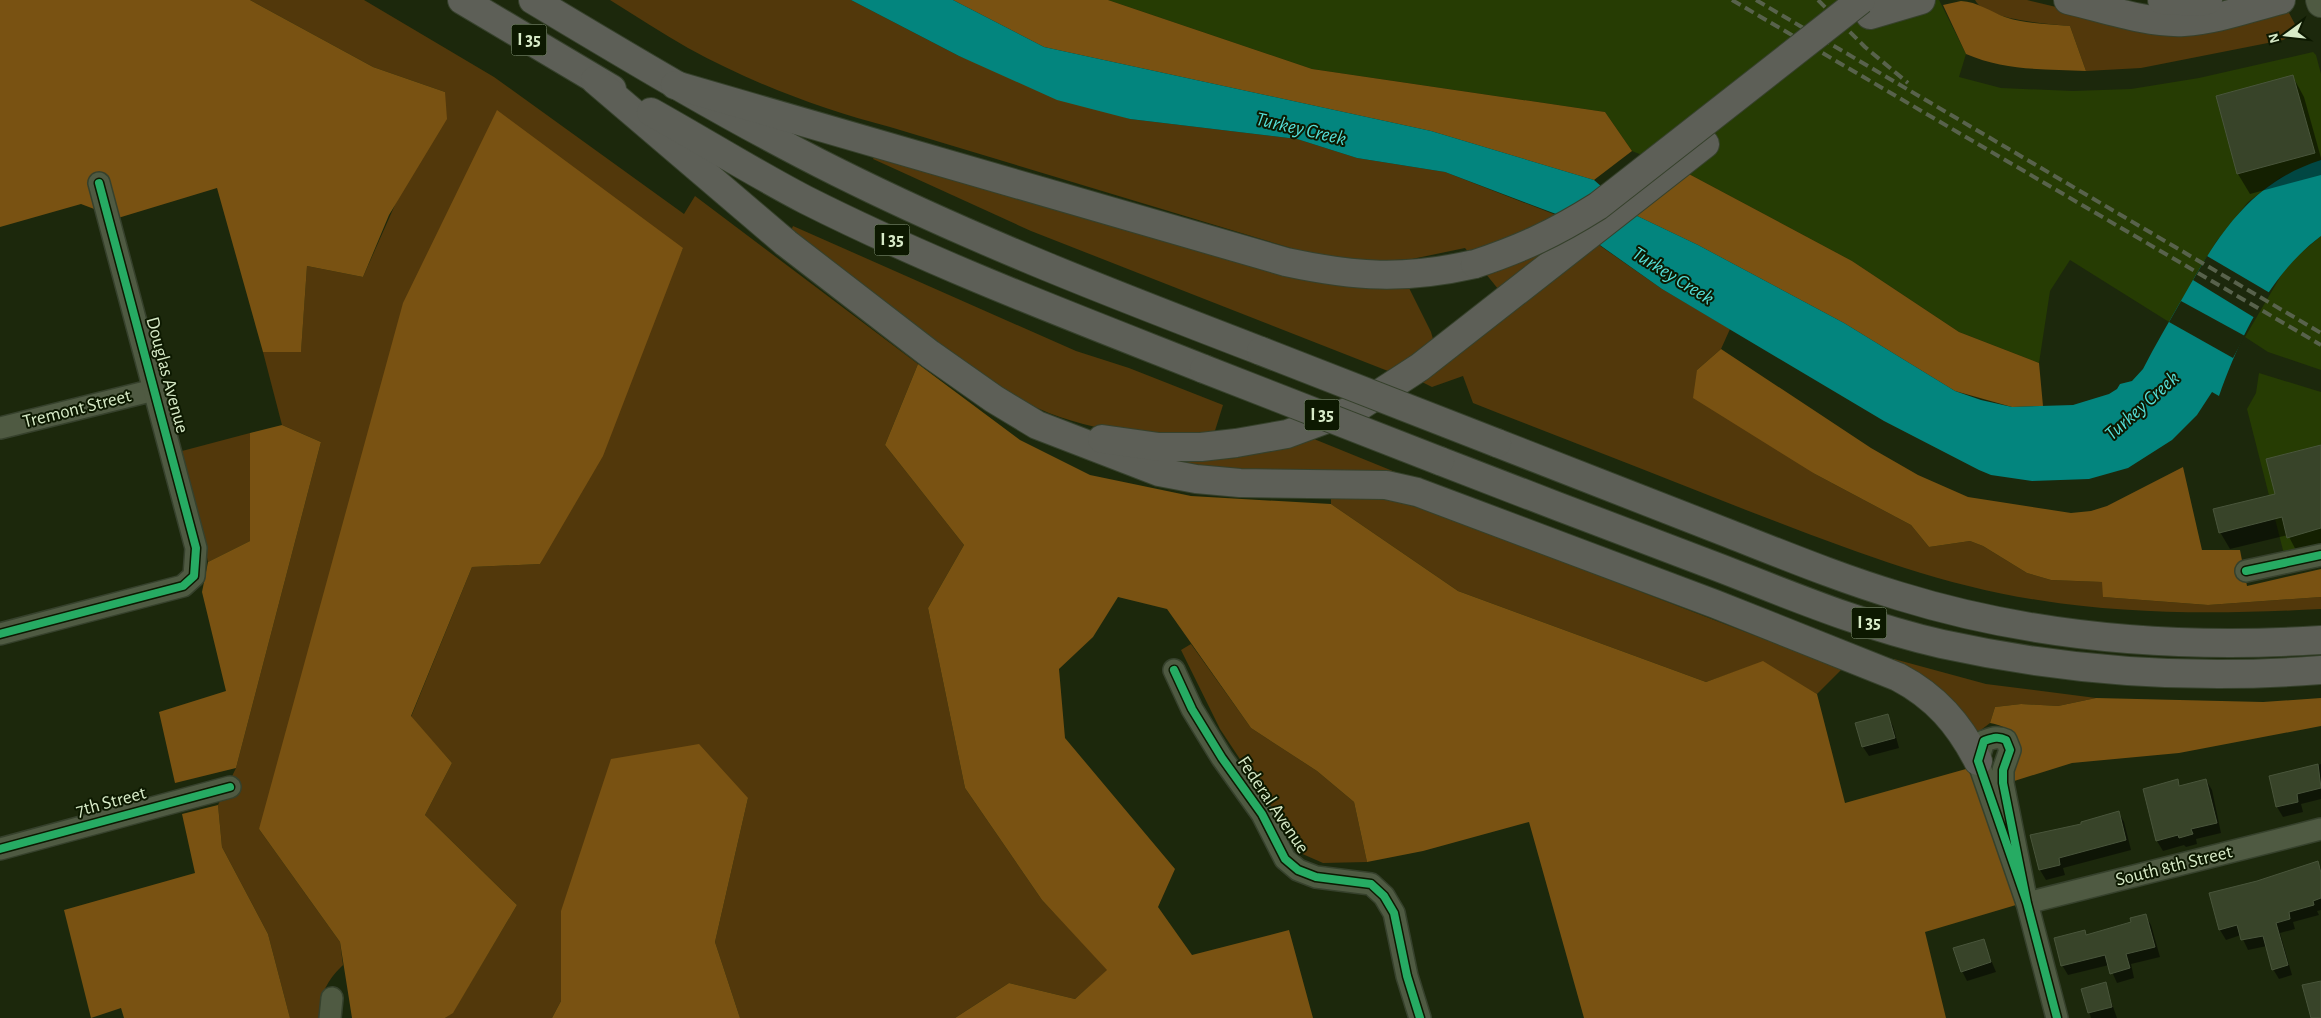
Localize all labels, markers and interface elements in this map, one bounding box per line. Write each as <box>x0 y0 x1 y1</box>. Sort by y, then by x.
north arrow <box>2261 10 2311 60</box>
road number: I 35 <box>512 24 546 56</box>
text: N <box>2266 32 2282 45</box>
water label: Turkey Creek <box>1254 109 1348 149</box>
road number: I 35 <box>874 224 910 256</box>
water label: Turkey Creek <box>1629 243 1717 309</box>
street label: Douglas Avenue <box>142 315 192 435</box>
water label: Turkey Creek <box>2101 368 2183 444</box>
street label: Tremont Street <box>21 386 133 432</box>
road number: I 35 <box>1304 400 1340 430</box>
road number: I 35 <box>1852 608 1886 638</box>
street label: Federal Avenue <box>1234 753 1312 857</box>
street label: 7th Street <box>74 784 148 820</box>
street label: South 8th Street <box>2114 842 2234 890</box>

